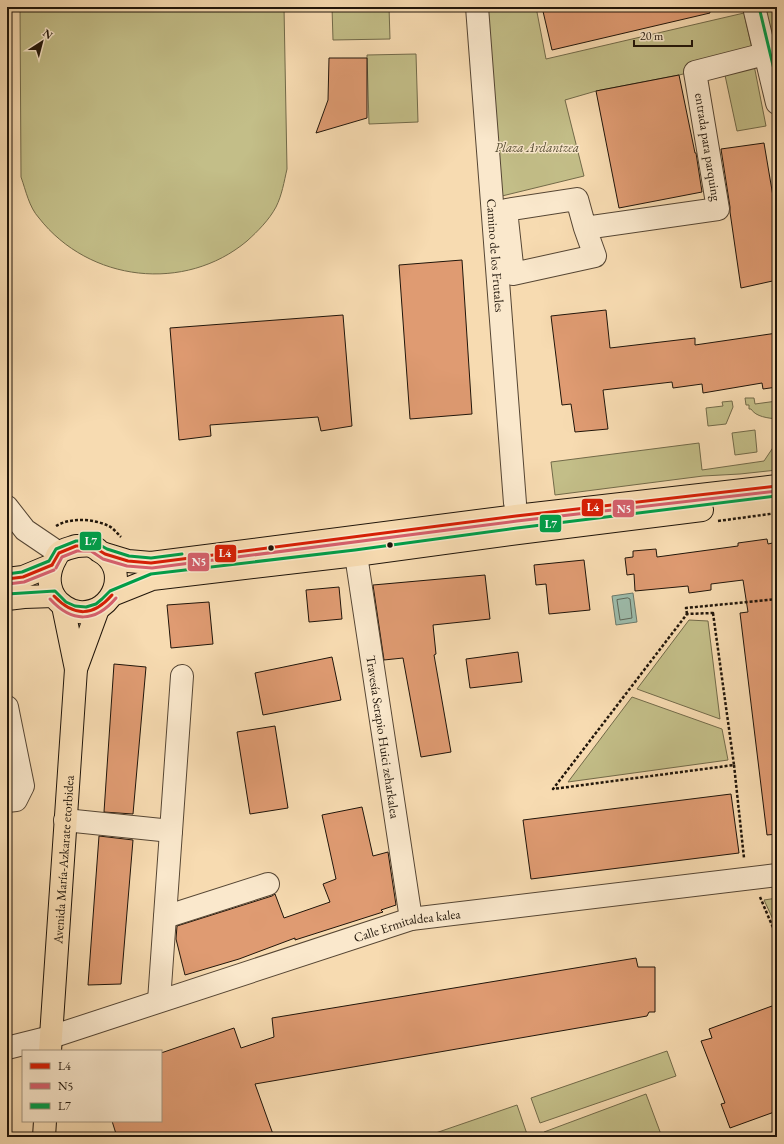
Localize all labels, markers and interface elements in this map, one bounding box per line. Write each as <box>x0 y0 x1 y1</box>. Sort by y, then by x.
north arrow <box>22 22 62 62</box>
scale bar <box>634 22 692 48</box>
text: N <box>40 26 56 42</box>
text: 20 m <box>640 28 664 44</box>
street label: entrada para parquing <box>691 92 725 203</box>
park label: Plaza Ardantzea <box>495 139 579 156</box>
street label: Camino de los Frutales <box>483 198 509 313</box>
line badge: L4 <box>581 498 604 517</box>
line badge: N5 <box>612 499 635 518</box>
text: L4 <box>587 500 599 514</box>
text: N5 <box>617 502 631 516</box>
line badge: L7 <box>539 514 562 533</box>
text: L7 <box>545 517 557 531</box>
line badge: L7 <box>79 531 102 551</box>
text: L7 <box>85 534 97 548</box>
unlabelled marker <box>385 540 395 550</box>
unlabelled marker <box>266 543 276 553</box>
line badge: L4 <box>214 544 237 563</box>
text: L4 <box>219 546 231 560</box>
line badge: N5 <box>187 552 210 572</box>
text: N5 <box>192 555 206 569</box>
street label: Travesía Serapio Huici zeharkalea <box>363 654 404 820</box>
street label: Avenida María-Azkarate etorbidea <box>49 774 77 945</box>
street label: Calle Ermitaldea kalea <box>351 905 462 946</box>
legend <box>22 1050 162 1122</box>
text: L4 <box>58 1058 71 1074</box>
text: N5 <box>58 1078 74 1094</box>
text: L7 <box>58 1098 71 1114</box>

